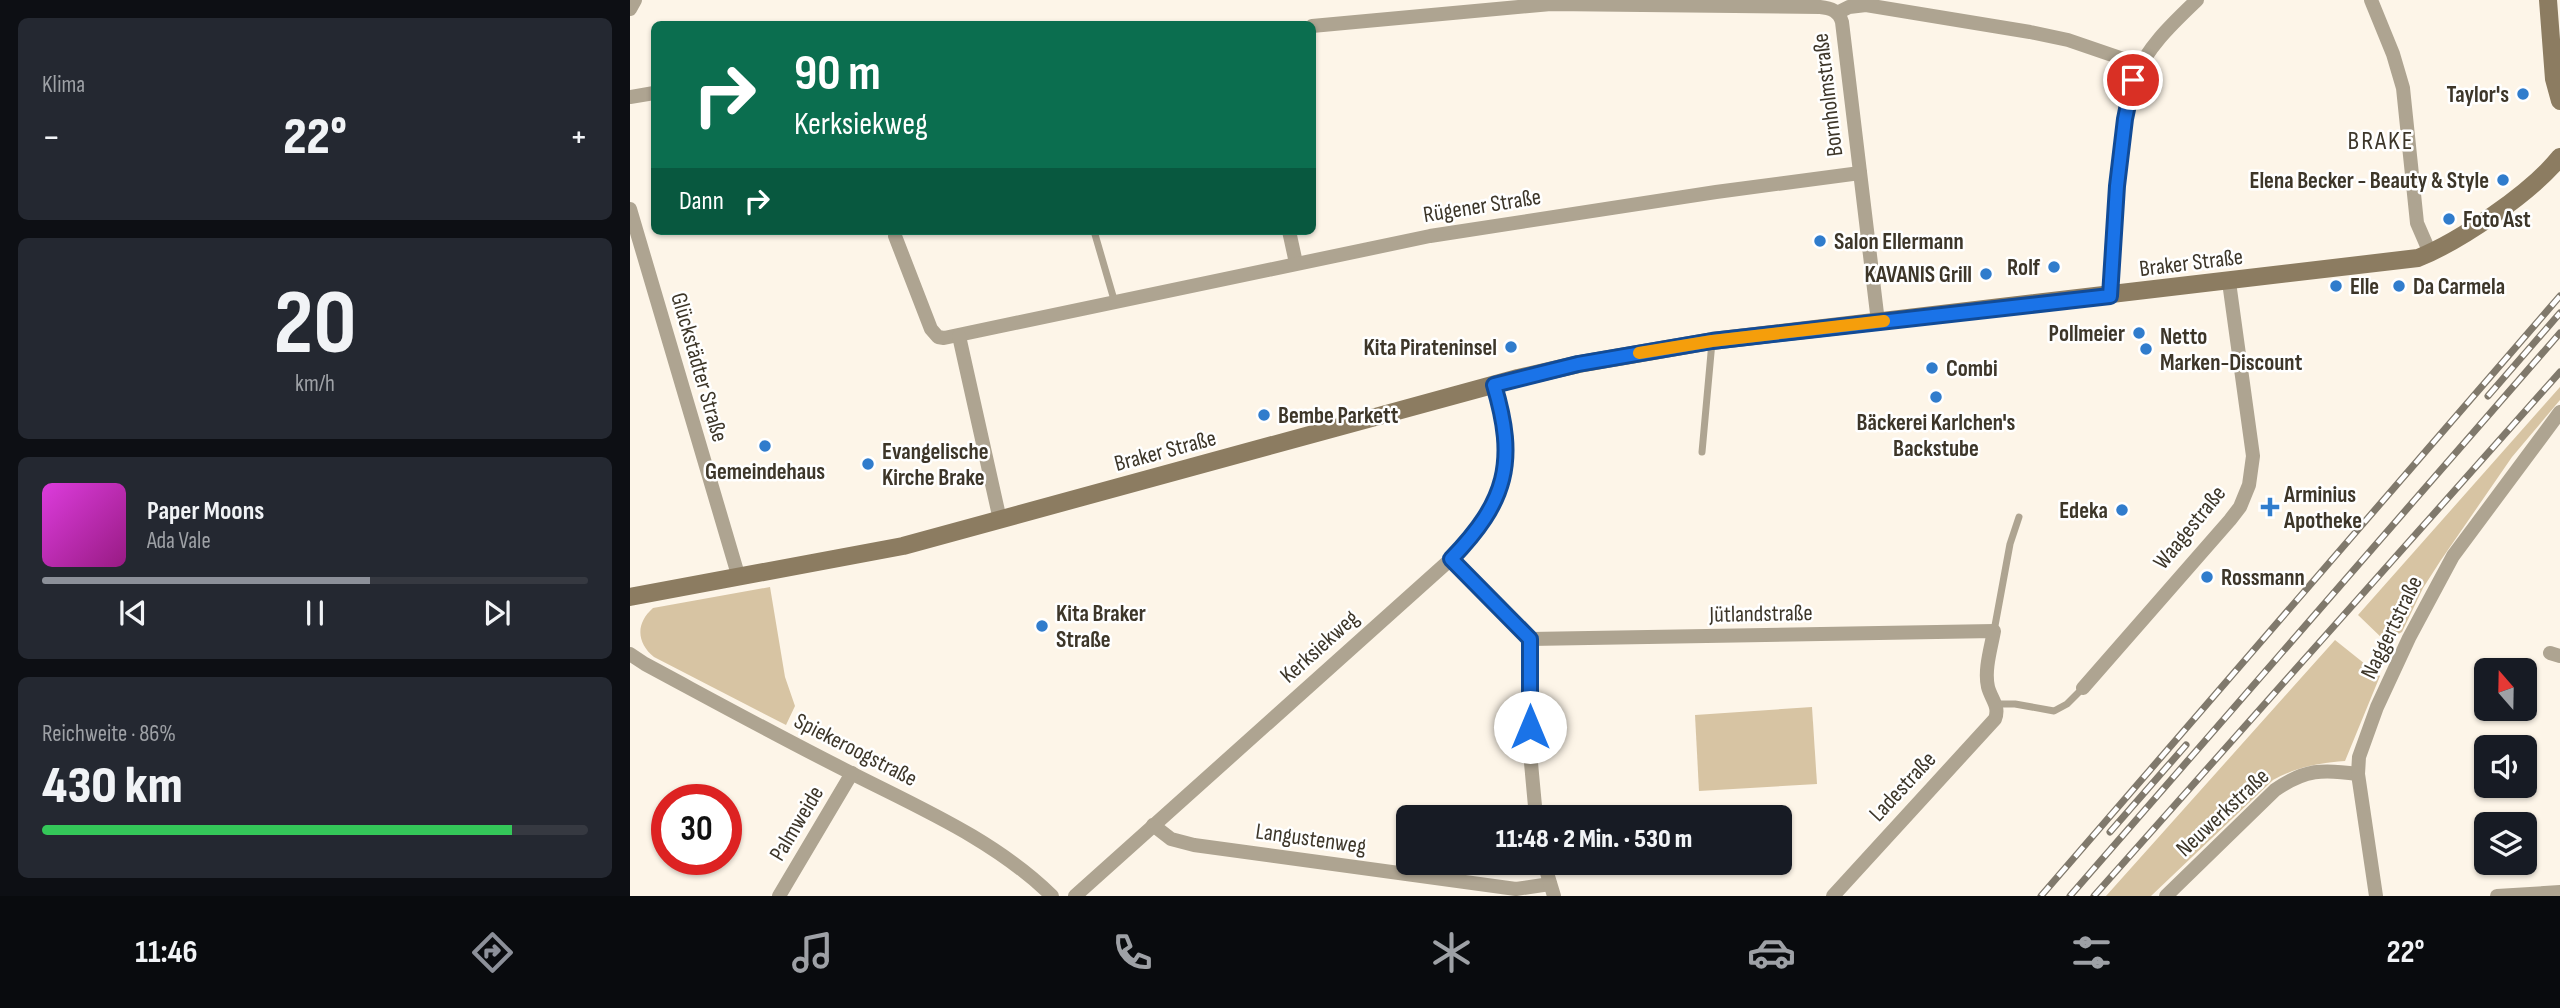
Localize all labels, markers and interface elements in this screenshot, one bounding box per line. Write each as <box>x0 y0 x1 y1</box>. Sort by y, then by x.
street label: Bornholmstraße <box>1807 32 1849 158</box>
text: 90 m <box>794 45 881 104</box>
icon: right <box>679 49 770 140</box>
pin <box>2103 50 2163 110</box>
icon: arrive <box>2114 61 2152 99</box>
text: Klima <box>42 71 85 99</box>
place label: Taylor's <box>2447 81 2509 109</box>
marker: Taylor's <box>2515 86 2531 102</box>
text: Kerksiekweg <box>794 105 928 144</box>
text: 22° <box>283 106 347 169</box>
text: − <box>42 115 61 160</box>
text: + <box>569 115 588 160</box>
district label: BRAKE <box>2348 126 2414 157</box>
place label: Elena Becker - Beauty & Style <box>2249 167 2489 195</box>
marker: Elena Becker - Beauty & Style <box>2495 172 2511 188</box>
icon: right <box>738 182 776 220</box>
street label: Rügener Straße <box>1421 183 1543 229</box>
text: Dann <box>679 186 724 217</box>
place label: Foto Ast <box>2463 206 2531 234</box>
marker: Foto Ast <box>2441 211 2457 227</box>
place label: Salon Ellermann <box>1834 228 1964 256</box>
marker: Salon Ellermann <box>1812 233 1828 249</box>
street label: Braker Straße <box>2138 243 2244 283</box>
place label: Rolf <box>2007 254 2041 282</box>
marker: Rolf <box>2046 259 2062 275</box>
place label: KAVANIS Grill <box>1865 261 1972 289</box>
marker: KAVANIS Grill <box>1978 266 1994 282</box>
text: 20 <box>273 270 357 379</box>
place label: Elle <box>2350 273 2379 301</box>
place label: Da Carmela <box>2413 273 2505 301</box>
marker: Elle <box>2328 278 2344 294</box>
marker: Da Carmela <box>2391 278 2407 294</box>
street label: Glückstädter Straße <box>664 289 734 445</box>
place label: Pollmeier <box>2049 320 2125 348</box>
place label: Netto Marken-Discount <box>2160 323 2303 377</box>
marker: Pollmeier <box>2131 325 2147 341</box>
place label: Kita Pirateninsel <box>1363 334 1497 362</box>
marker: Kita Pirateninsel <box>1503 339 1519 355</box>
marker: Netto Marken-Discount <box>2138 341 2154 357</box>
place label: Combi <box>1946 355 1998 383</box>
marker: Combi <box>1924 360 1940 376</box>
text: km/h <box>295 370 335 398</box>
marker: Bäckerei Karlchen's Backstube <box>1928 389 1944 405</box>
place label: Bembe Parkett <box>1278 402 1399 430</box>
marker: Bembe Parkett <box>1256 407 1272 423</box>
place label: Bäckerei Karlchen's Backstube <box>1857 409 2016 463</box>
street label: Braker Straße <box>1111 424 1219 478</box>
marker: Gemeindehaus <box>757 438 773 454</box>
place label: Evangelische Kirche Brake <box>882 438 989 492</box>
marker: Evangelische Kirche Brake <box>860 456 876 472</box>
place label: Gemeindehaus <box>705 458 825 486</box>
street label: Waagestraße <box>2148 480 2232 575</box>
place label: Arminius Apotheke <box>2283 481 2362 535</box>
text: Paper Moons <box>147 496 264 527</box>
place label: Edeka <box>2059 497 2108 525</box>
marker: Arminius Apotheke <box>2262 499 2278 515</box>
marker: Edeka <box>2114 502 2130 518</box>
text: Ada Vale <box>147 527 211 555</box>
place label: Rossmann <box>2221 564 2305 592</box>
marker: Rossmann <box>2199 569 2215 585</box>
street label: Naggertstraße <box>2355 571 2429 684</box>
icon: previous <box>114 594 152 632</box>
icon: pause <box>296 594 334 632</box>
icon: next <box>478 594 516 632</box>
street label: Jütlandstraße <box>1708 599 1813 629</box>
place label: Kita Braker Straße <box>1056 600 1146 654</box>
street label: Kerksiekweg <box>1275 604 1365 689</box>
marker: Kita Braker Straße <box>1034 618 1050 634</box>
north arrow <box>2474 658 2538 721</box>
map controls <box>2474 658 2537 875</box>
position arrow <box>1493 690 1567 764</box>
street label: Spiekeroogstraße <box>789 707 922 793</box>
text: Reichweite · 86% <box>42 720 176 748</box>
button: sound <box>2474 735 2537 798</box>
street label: Ladestraße <box>1863 746 1942 827</box>
text: 430 km <box>42 755 183 818</box>
street label: Neuwerkstraße <box>2170 763 2275 863</box>
street label: Palmweide <box>764 781 830 866</box>
speed limit sign: 30 <box>651 784 742 875</box>
button: layers <box>2474 812 2537 875</box>
street label: Langustenweg <box>1254 817 1368 861</box>
text: 11:48 · 2 Min. · 530 m <box>1496 824 1692 855</box>
icon: directions <box>468 928 517 977</box>
icon: music <box>788 928 837 977</box>
icon: phone <box>1108 928 1157 977</box>
icon: climate <box>1427 928 1476 977</box>
icon: car <box>1747 928 1796 977</box>
icon: filters <box>2067 928 2116 977</box>
text: 11:46 <box>135 933 198 972</box>
text: 22° <box>2386 933 2425 972</box>

